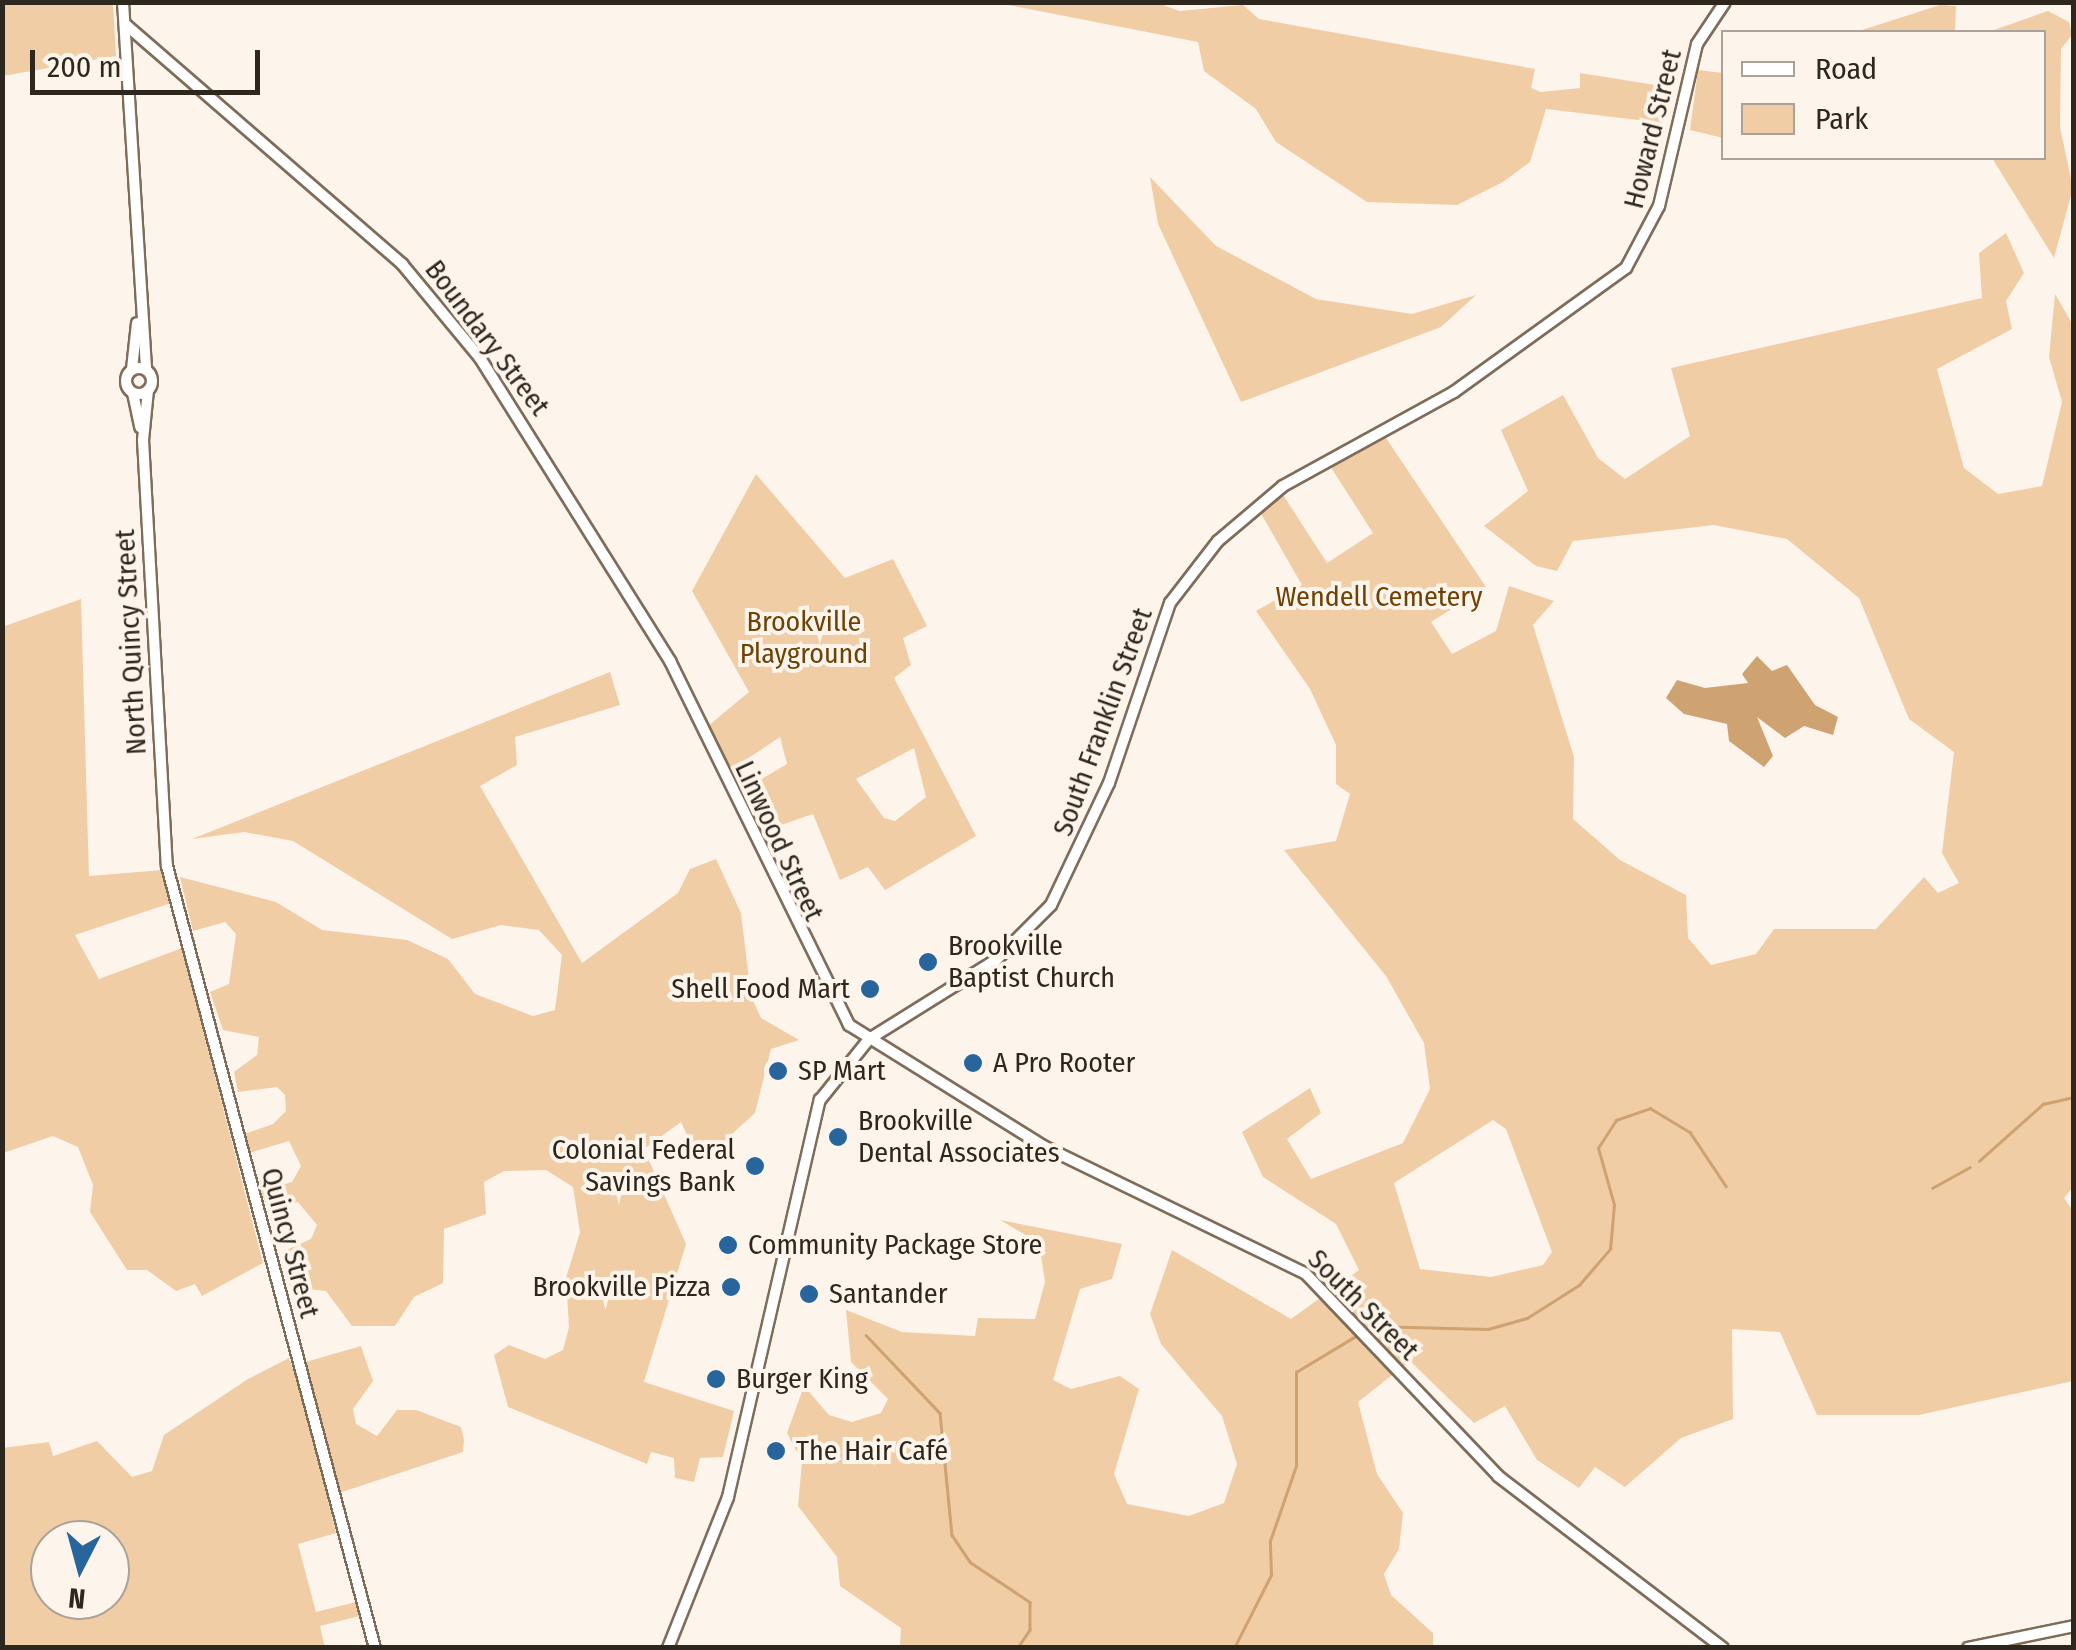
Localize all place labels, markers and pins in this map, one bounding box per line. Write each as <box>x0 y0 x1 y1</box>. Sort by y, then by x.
place label: Brookville Baptist Church <box>948 929 1115 995</box>
marker: Brookville Baptist Church <box>917 951 939 973</box>
place label: Shell Food Mart <box>671 972 850 1006</box>
marker: Shell Food Mart <box>859 978 881 1000</box>
place label: A Pro Rooter <box>993 1046 1135 1080</box>
marker: A Pro Rooter <box>962 1052 984 1074</box>
place label: SP Mart <box>798 1054 886 1088</box>
marker: SP Mart <box>767 1060 789 1082</box>
place label: Brookville Dental Associates <box>858 1104 1060 1170</box>
marker: Brookville Dental Associates <box>827 1126 849 1148</box>
place label: Colonial Federal Savings Bank <box>552 1133 735 1199</box>
marker: Colonial Federal Savings Bank <box>744 1155 766 1177</box>
place label: Community Package Store <box>748 1228 1042 1262</box>
marker: Community Package Store <box>717 1234 739 1256</box>
place label: Brookville Pizza <box>532 1270 711 1304</box>
marker: Brookville Pizza <box>720 1276 742 1298</box>
place label: Santander <box>829 1277 947 1311</box>
marker: Santander <box>798 1283 820 1305</box>
place label: Burger King <box>736 1362 868 1396</box>
marker: Burger King <box>705 1368 727 1390</box>
place label: The Hair Café <box>796 1434 948 1468</box>
marker: The Hair Café <box>765 1440 787 1462</box>

